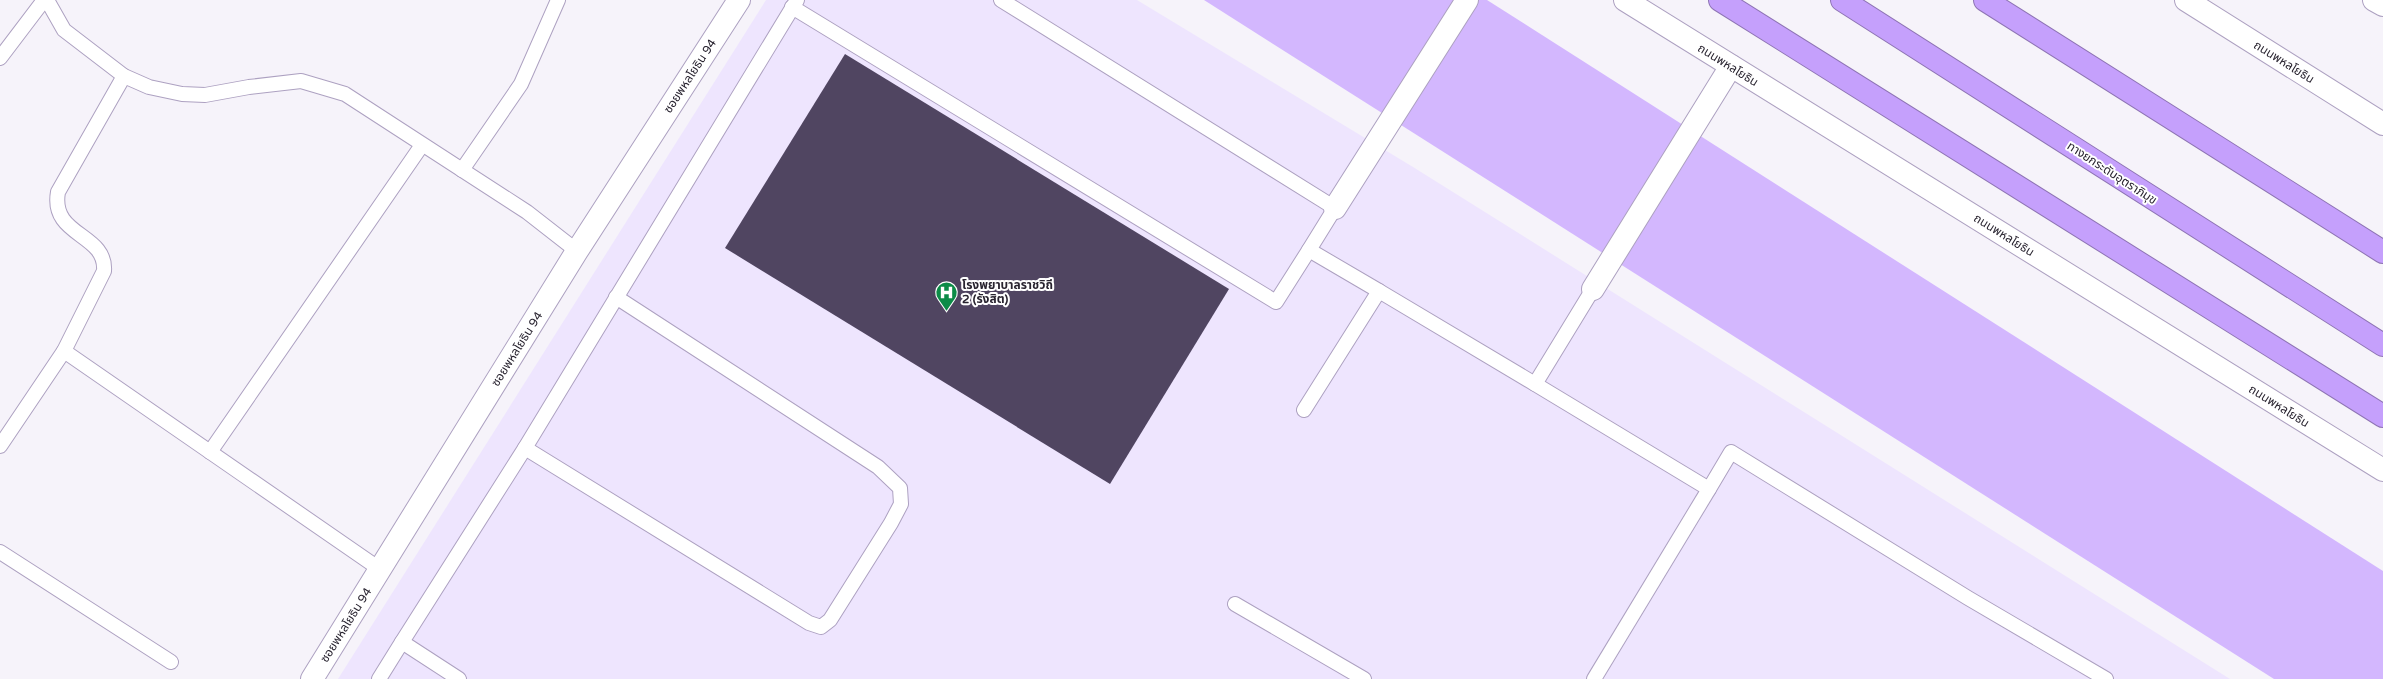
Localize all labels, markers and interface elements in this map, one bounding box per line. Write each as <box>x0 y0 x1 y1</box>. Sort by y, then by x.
street label: ซอยพหลโยธิน 94 <box>661 36 719 116</box>
street label: ถนนพหลโยธิน <box>2251 38 2317 86</box>
street label: ถนนพหลโยธิน <box>1695 41 1761 89</box>
street label: ทางยกระดับอุตราภิมุข <box>2065 139 2159 207</box>
street label: ถนนพหลโยธิน <box>1971 211 2037 259</box>
place label: โรงพยาบาลราชวิถี 2 (รังสิต) <box>962 278 1053 306</box>
hospital icon: โรงพยาบาลราชวิถี 2 (รังสิต) <box>933 279 959 312</box>
street label: ซอยพหลโยธิน 94 <box>488 309 546 389</box>
street label: ถนนพหลโยธิน <box>2246 382 2312 430</box>
street label: ซอยพหลโยธิน 94 <box>317 585 375 665</box>

